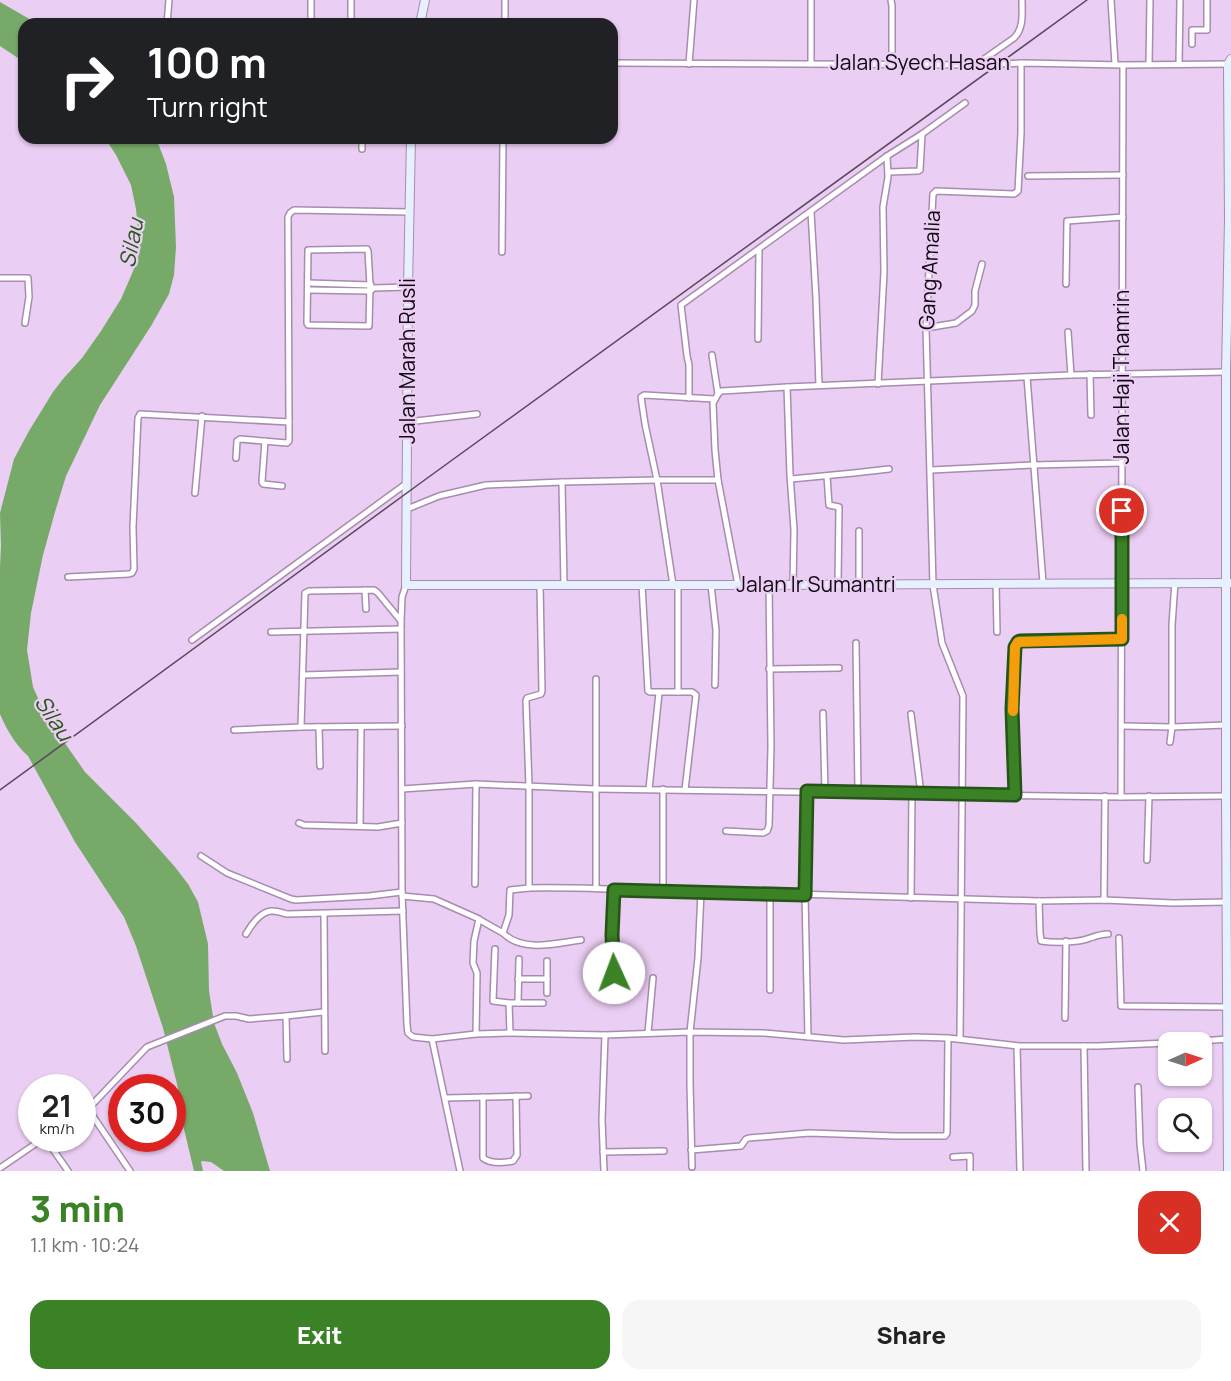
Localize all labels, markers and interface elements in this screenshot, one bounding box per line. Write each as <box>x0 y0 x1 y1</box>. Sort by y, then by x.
text: 100 m <box>147 33 267 91</box>
icon: right <box>48 42 126 120</box>
street label: Jalan Syech Hasan <box>830 48 1010 76</box>
text: Turn right <box>147 88 268 125</box>
street label: Gang Amalia <box>912 209 946 331</box>
water label: Silau <box>112 214 151 270</box>
street label: Jalan Marah Rusli <box>393 278 421 444</box>
street label: Jalan Haji Thamrin <box>1107 290 1135 464</box>
pin <box>1096 485 1147 536</box>
icon: arrive <box>1105 494 1138 527</box>
street label: Jalan Ir Sumantri <box>736 570 896 598</box>
water label: Silau <box>28 689 81 748</box>
position arrow <box>582 941 646 1005</box>
north arrow <box>1158 1032 1212 1086</box>
map controls <box>1158 1032 1212 1152</box>
speed limit sign: 30 <box>108 1074 186 1152</box>
text: 21 <box>41 1085 73 1126</box>
button: search <box>1158 1098 1212 1152</box>
text: km/h <box>40 1118 74 1139</box>
text: 3 min <box>30 1184 125 1233</box>
button: close <box>1138 1191 1201 1254</box>
text: 1.1 km · 10:24 <box>30 1231 140 1258</box>
button: Exit <box>30 1300 610 1369</box>
button: Share <box>622 1300 1201 1369</box>

